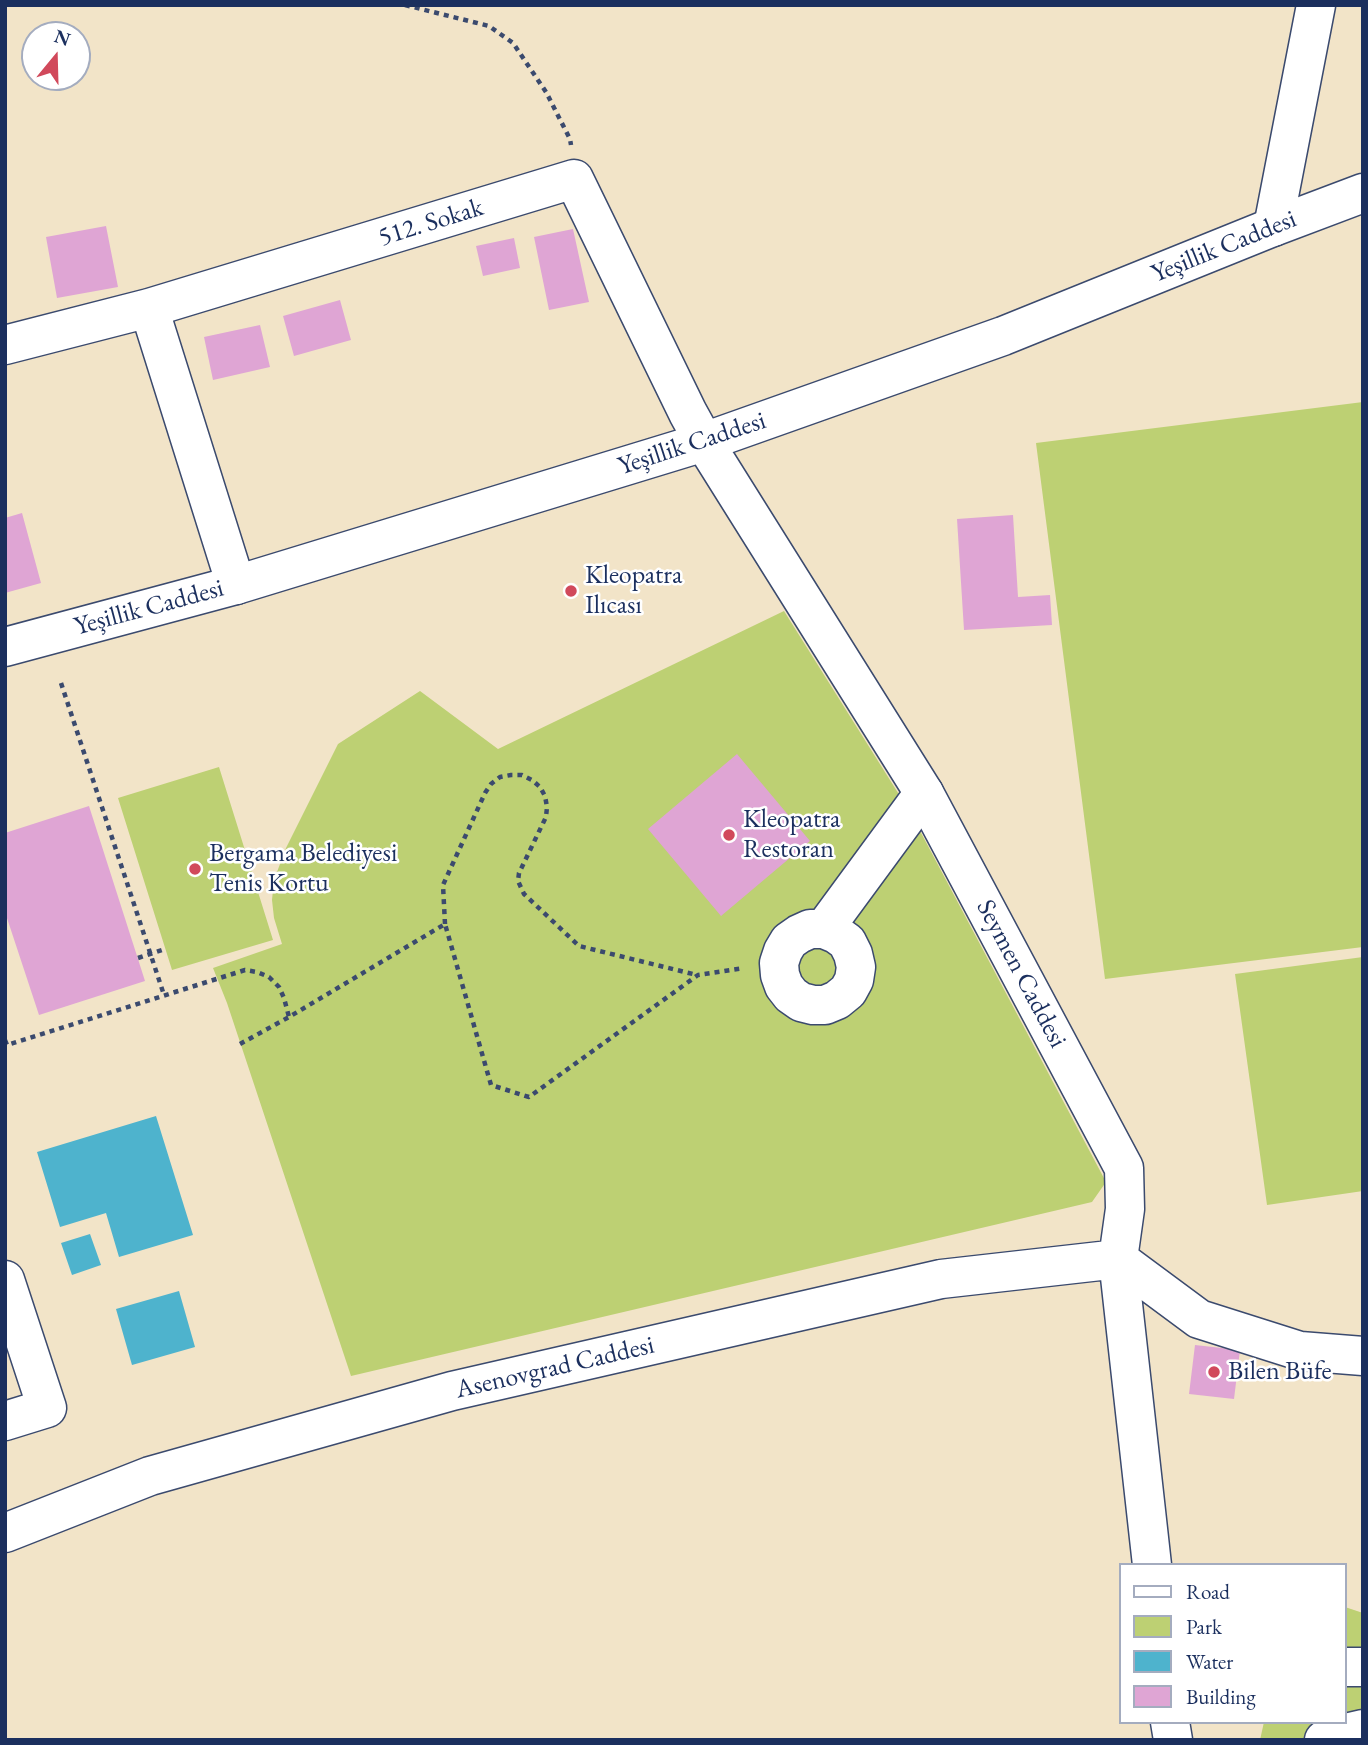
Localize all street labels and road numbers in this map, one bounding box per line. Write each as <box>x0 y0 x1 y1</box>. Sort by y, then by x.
street label: 512. Sokak <box>375 192 487 254</box>
street label: Yeşillik Caddesi <box>1147 204 1301 290</box>
street label: Yeşillik Caddesi <box>614 405 770 483</box>
street label: Yeşillik Caddesi <box>71 573 227 643</box>
street label: Seymen Caddesi <box>969 895 1073 1053</box>
street label: Asenovgrad Caddesi <box>453 1330 657 1406</box>

